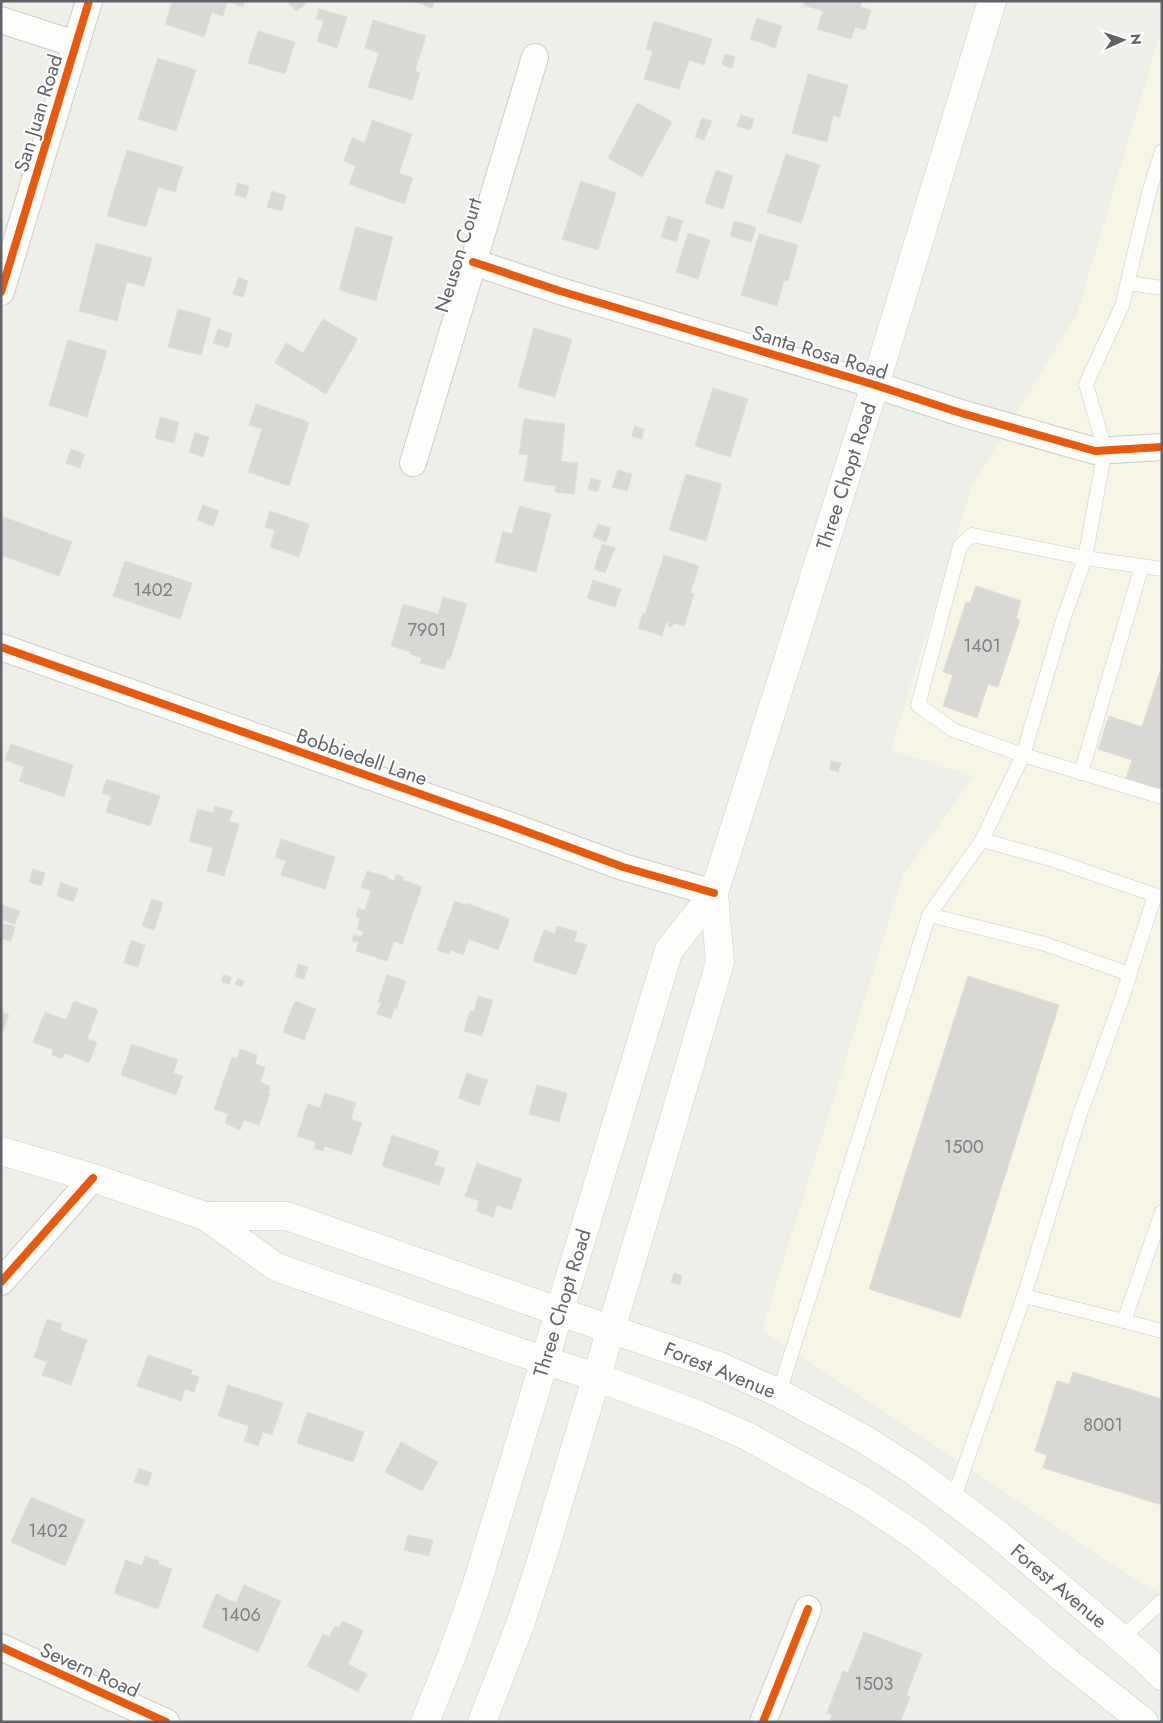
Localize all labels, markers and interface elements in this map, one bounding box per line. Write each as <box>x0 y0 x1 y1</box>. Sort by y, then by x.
north arrow <box>1098 15 1148 65</box>
text: N <box>1126 33 1146 45</box>
street label: San Juan Road <box>7 51 70 176</box>
street label: Neuson Court <box>427 194 490 316</box>
street label: Santa Rosa Road <box>748 318 891 387</box>
street label: Three Chopt Road <box>809 399 884 554</box>
house number: 1402 <box>133 577 173 603</box>
house number: 7901 <box>408 617 446 643</box>
house number: 1401 <box>963 633 1001 659</box>
street label: Bobbiedell Lane <box>292 722 431 793</box>
house number: 1500 <box>944 1134 984 1160</box>
street label: Three Chopt Road <box>526 1226 599 1381</box>
street label: Forest Avenue <box>660 1335 780 1406</box>
house number: 8001 <box>1083 1412 1123 1438</box>
house number: 1402 <box>28 1518 68 1544</box>
street label: Forest Avenue <box>1004 1537 1113 1636</box>
house number: 1406 <box>221 1602 261 1628</box>
street label: Severn Road <box>35 1636 144 1705</box>
house number: 1503 <box>855 1671 894 1697</box>

